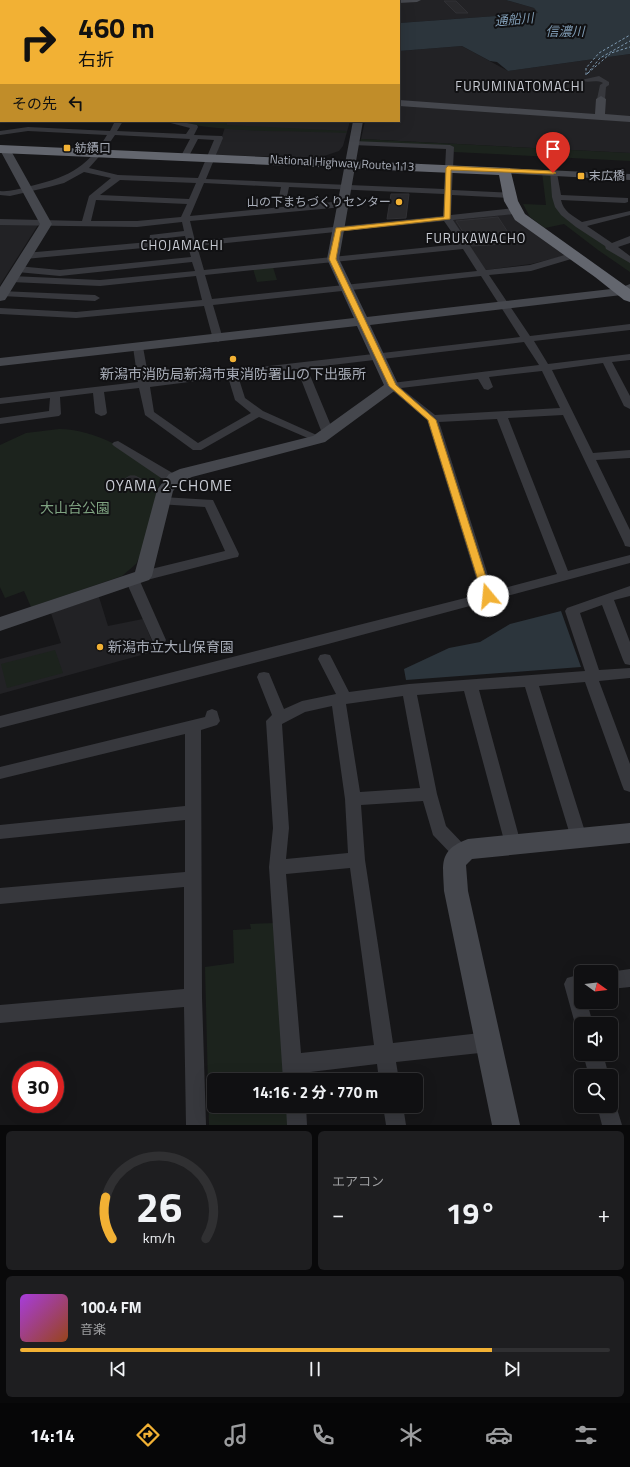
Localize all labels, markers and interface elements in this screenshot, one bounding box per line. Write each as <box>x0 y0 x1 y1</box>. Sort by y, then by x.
text: 460 m <box>78 6 155 49</box>
water label: 通船川 <box>494 7 536 31</box>
icon: right <box>12 16 64 68</box>
water label: 信濃川 <box>545 21 586 41</box>
text: 右折 <box>78 46 114 73</box>
district label: FURUMINATOMACHI <box>455 76 585 96</box>
text: その先 <box>12 92 57 115</box>
icon: left <box>65 92 87 114</box>
pin <box>536 132 570 173</box>
place label: 紡績口 <box>75 138 111 157</box>
icon: arrive <box>542 138 564 160</box>
marker: 紡績口 <box>62 143 72 153</box>
street label: National Highway Route 113 <box>269 149 415 176</box>
place label: 末広橋 <box>589 166 625 185</box>
marker: 末広橋 <box>576 171 586 181</box>
place label: 山の下まちづくりセンター <box>247 192 391 211</box>
marker: 山の下まちづくりセンター <box>394 197 404 207</box>
district label: FURUKAWACHO <box>426 228 526 248</box>
district label: CHOJAMACHI <box>140 235 224 255</box>
marker: 新潟市消防局新潟市東消防署山の下出張所 <box>228 354 238 364</box>
place label: 新潟市消防局新潟市東消防署山の下出張所 <box>100 363 366 384</box>
district label: OYAMA 2-CHOME <box>105 474 233 497</box>
park label: 大山台公園 <box>40 497 110 518</box>
position arrow <box>467 575 509 617</box>
place label: 新潟市立大山保育園 <box>108 636 234 657</box>
marker: 新潟市立大山保育園 <box>95 642 105 652</box>
north arrow <box>574 965 618 1009</box>
map controls <box>574 965 618 1113</box>
button: sound <box>574 1017 618 1061</box>
speed limit sign: 30 <box>12 1061 64 1113</box>
button: search <box>574 1069 618 1113</box>
text: 14:16 · 2 分 · 770 m <box>252 1081 378 1104</box>
text: エアコン <box>332 1171 384 1191</box>
text: 26 <box>136 1174 182 1237</box>
text: 19° <box>446 1190 496 1236</box>
text: − <box>332 1197 344 1231</box>
text: + <box>598 1197 610 1231</box>
text: km/h <box>143 1226 175 1248</box>
text: 100.4 FM <box>80 1296 142 1319</box>
text: 音楽 <box>80 1319 106 1339</box>
icon: previous <box>107 1358 129 1380</box>
icon: pause <box>304 1358 326 1380</box>
icon: next <box>501 1358 523 1380</box>
icon: directions <box>134 1421 162 1449</box>
icon: music <box>222 1421 250 1449</box>
icon: phone <box>309 1421 337 1449</box>
icon: climate <box>397 1421 425 1449</box>
icon: car <box>485 1421 513 1449</box>
icon: filters <box>572 1421 600 1449</box>
text: 14:14 <box>30 1422 75 1449</box>

